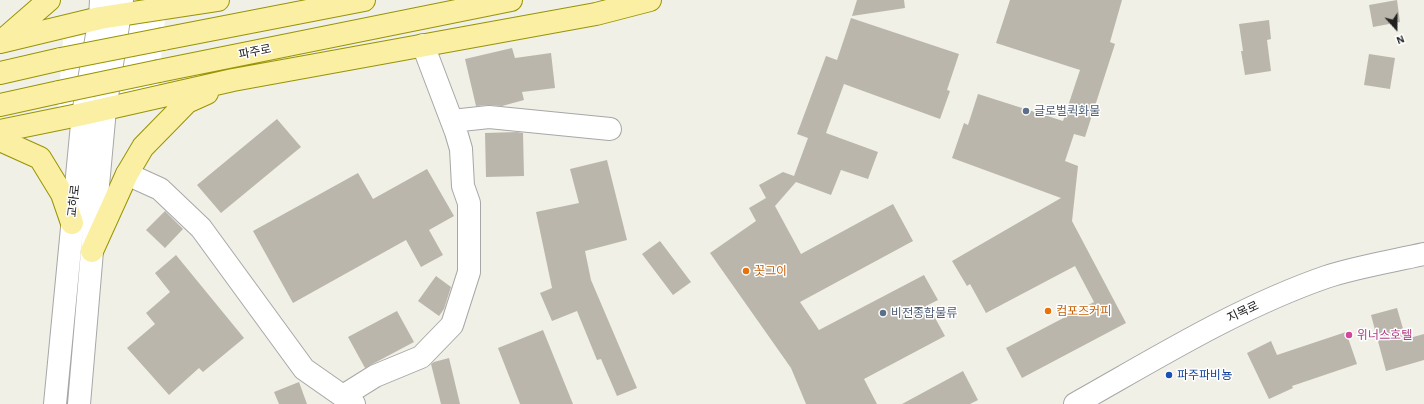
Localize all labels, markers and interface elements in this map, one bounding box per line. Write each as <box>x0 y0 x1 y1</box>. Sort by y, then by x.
north arrow <box>1376 8 1416 48</box>
text: N <box>1395 33 1406 46</box>
street label: 파주로 <box>237 42 273 62</box>
place label: 글로벌퀵화물 <box>1034 104 1100 118</box>
marker: 글로벌퀵화물 <box>1021 106 1031 116</box>
street label: 교하로 <box>65 184 83 218</box>
place label: 꼿그이 <box>754 264 787 278</box>
marker: 꼿그이 <box>741 266 751 276</box>
street label: 지목로 <box>1225 298 1261 326</box>
place label: 컴포즈커피 <box>1056 304 1111 318</box>
place label: 비전종합물류 <box>891 306 957 320</box>
marker: 컴포즈커피 <box>1043 306 1053 316</box>
marker: 비전종합물류 <box>878 308 888 318</box>
place label: 위너스호텔 <box>1357 328 1412 342</box>
marker: 위너스호텔 <box>1344 330 1354 340</box>
place label: 파주파비뇽 <box>1177 368 1232 382</box>
marker: 파주파비뇽 <box>1164 370 1174 380</box>

